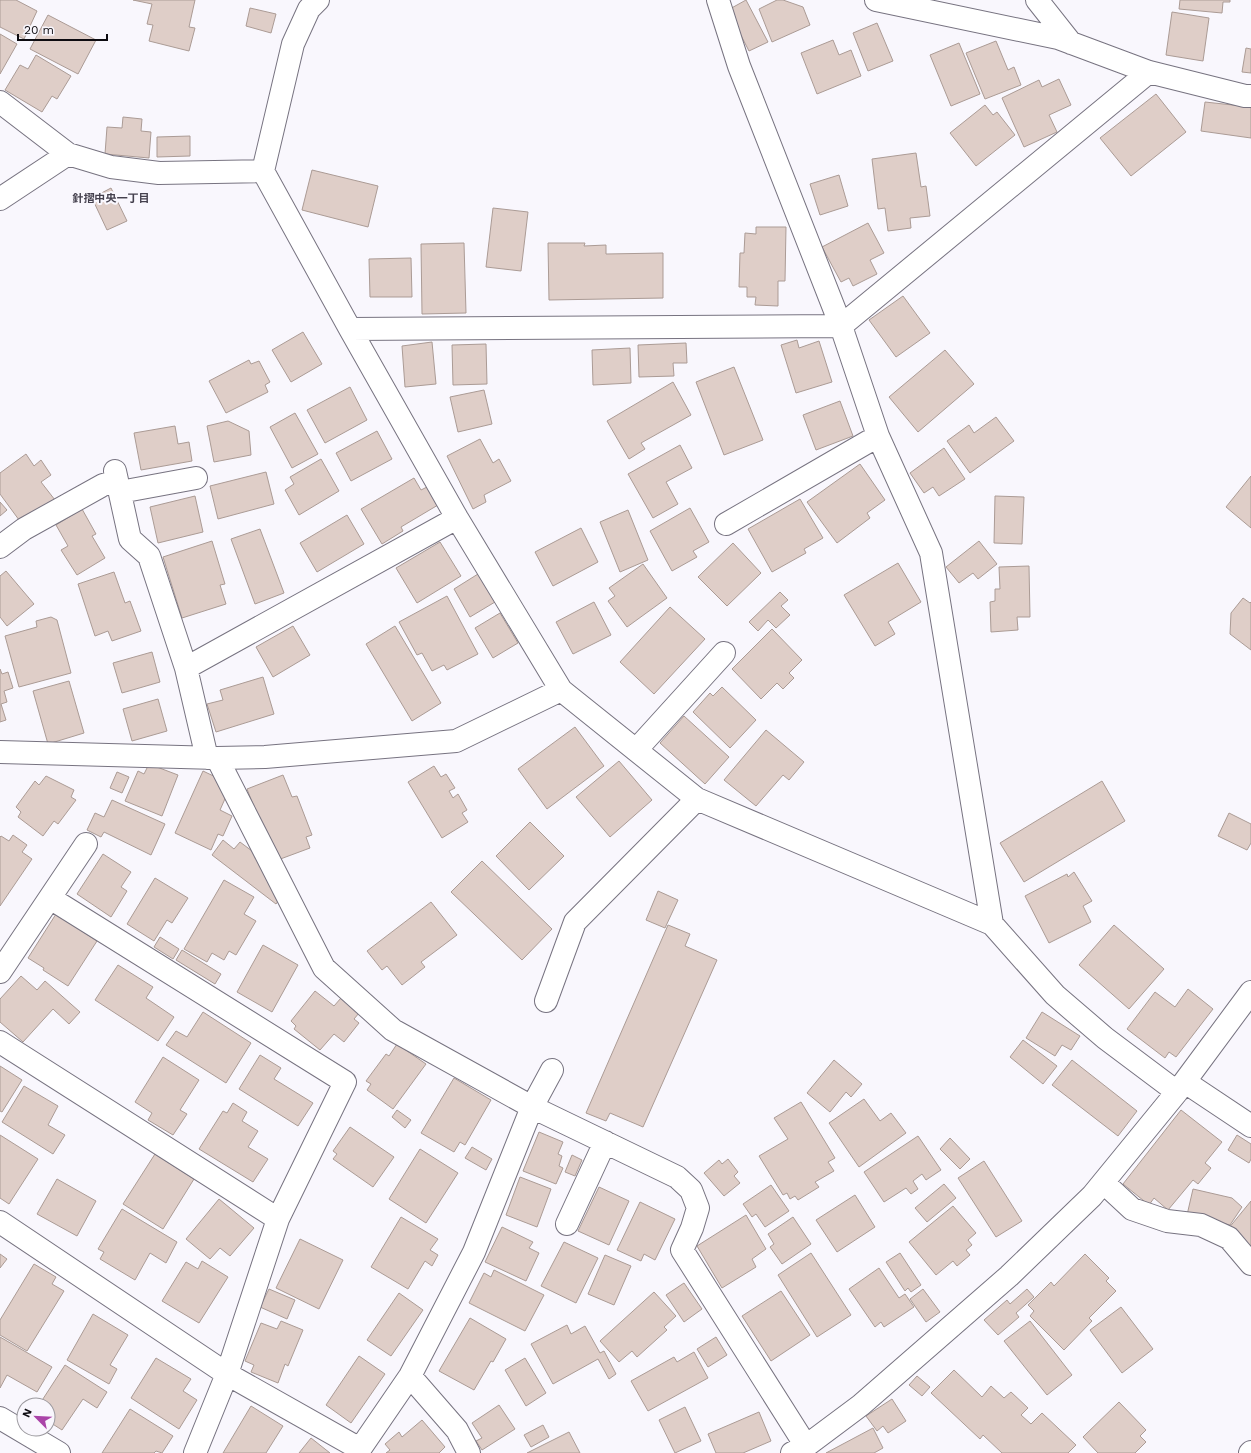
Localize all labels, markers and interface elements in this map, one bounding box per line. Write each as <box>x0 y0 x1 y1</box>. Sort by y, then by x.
scale bar <box>18 16 107 42</box>
text: 20 m <box>24 23 54 37</box>
district label: 針摺中央一丁目 <box>72 192 150 205</box>
north arrow <box>16 1397 56 1437</box>
text: N <box>20 1407 35 1420</box>

